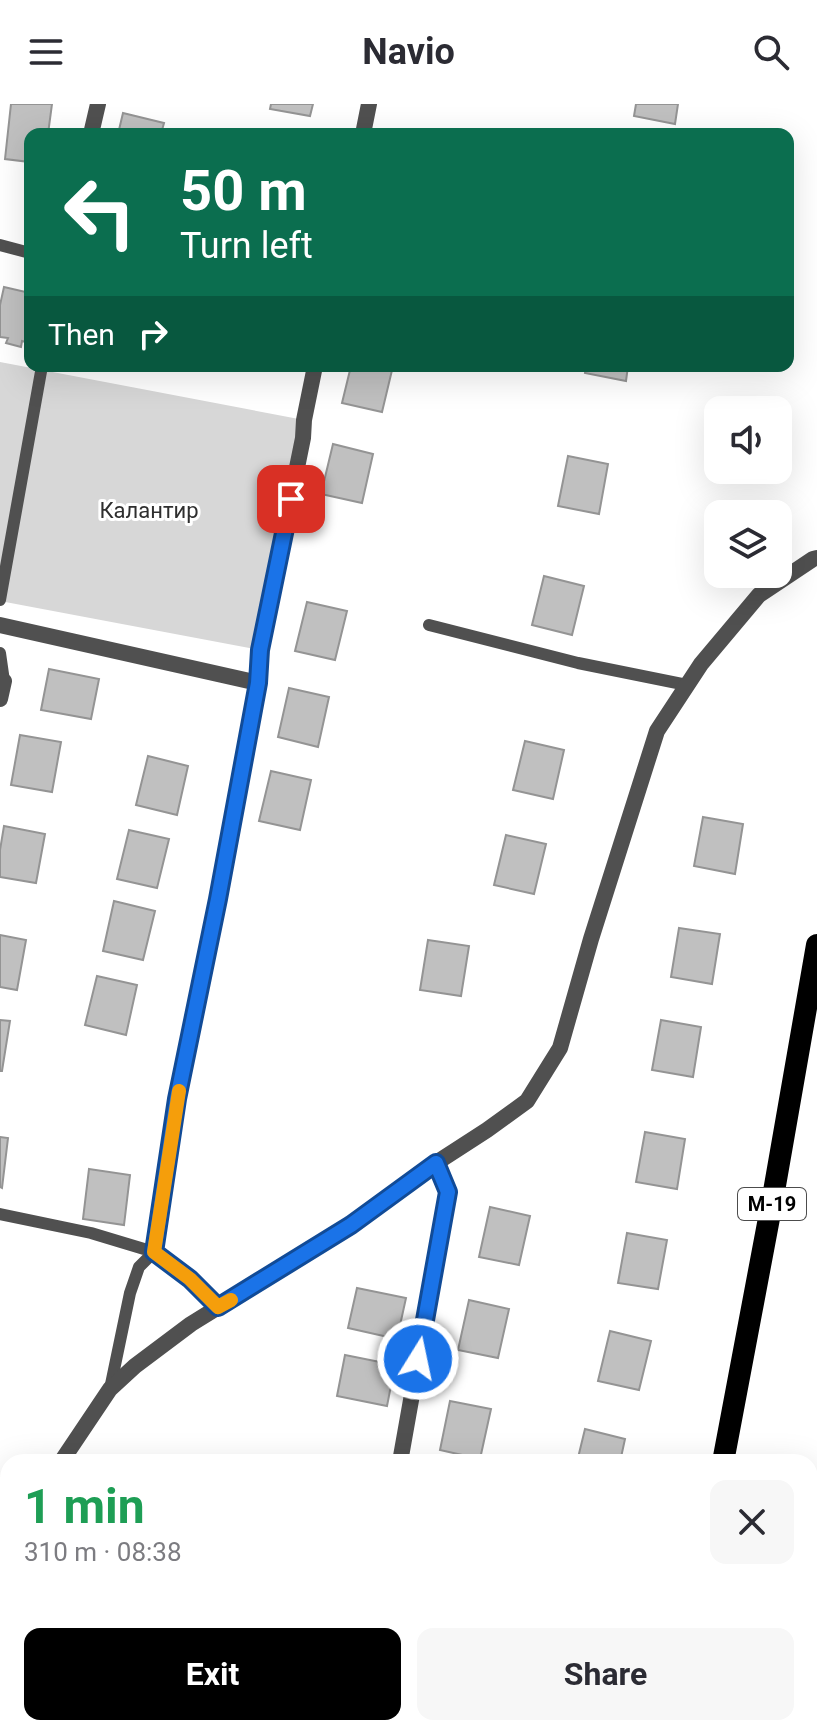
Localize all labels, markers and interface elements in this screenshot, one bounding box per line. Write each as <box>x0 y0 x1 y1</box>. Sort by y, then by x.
icon: menu <box>24 30 68 74</box>
icon: search <box>749 30 793 74</box>
text: Navio <box>362 31 455 73</box>
text: 50 m <box>180 158 307 224</box>
icon: left <box>48 160 152 264</box>
text: Turn left <box>180 225 313 267</box>
icon: right <box>131 312 175 356</box>
text: Then <box>48 317 115 352</box>
map controls <box>704 396 792 588</box>
button: sound <box>704 396 792 484</box>
pin <box>257 465 325 533</box>
icon: arrive <box>269 477 313 521</box>
park label: Калантир <box>99 498 199 523</box>
button: layers <box>704 500 792 588</box>
road number: М-19 <box>738 1188 806 1220</box>
position arrow <box>376 1317 460 1401</box>
text: 1 min <box>24 1478 145 1535</box>
button: close <box>710 1480 794 1564</box>
text: 310 m · 08:38 <box>24 1537 182 1567</box>
button: Exit <box>24 1628 401 1720</box>
button: Share <box>417 1628 794 1720</box>

